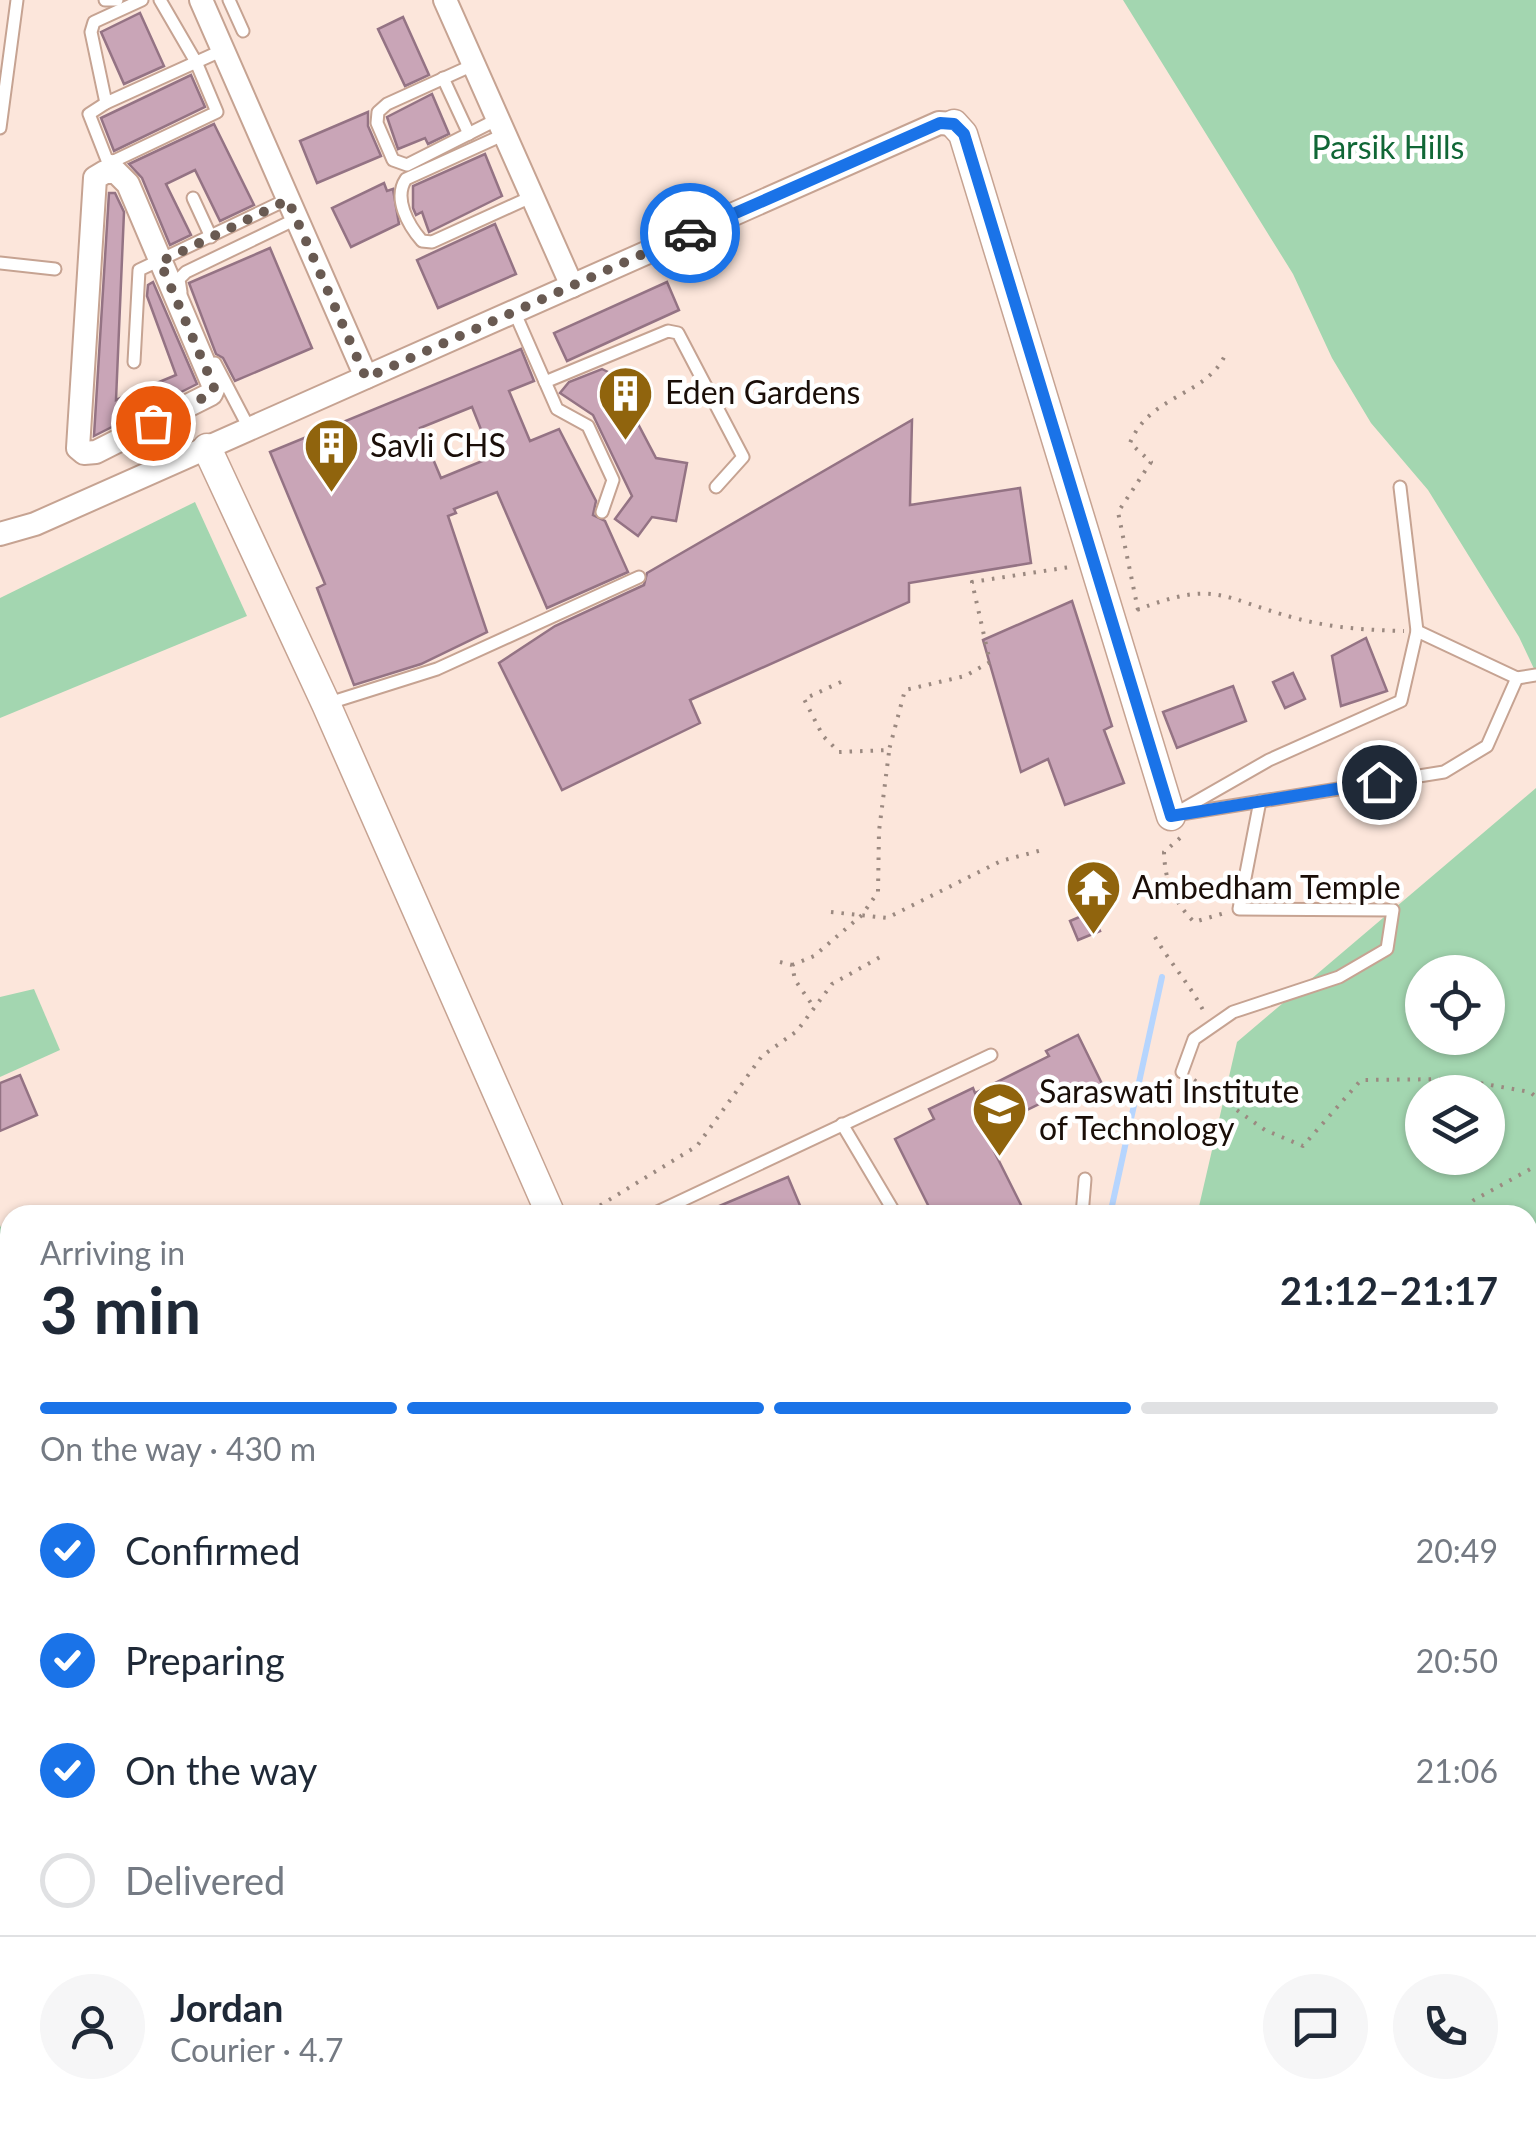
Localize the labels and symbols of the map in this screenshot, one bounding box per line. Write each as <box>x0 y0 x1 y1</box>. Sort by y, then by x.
park label: Parsik Hills <box>1312 127 1464 166</box>
courier <box>640 183 740 283</box>
building icon: Eden Gardens <box>596 363 656 442</box>
place label: Eden Gardens <box>665 372 860 411</box>
pin <box>111 381 196 466</box>
building icon: Savli CHS <box>301 416 361 495</box>
place label: Savli CHS <box>370 425 506 464</box>
pin <box>1337 740 1422 825</box>
temple icon: Ambedham Temple <box>1063 858 1123 937</box>
place label: Ambedham Temple <box>1132 867 1401 906</box>
place label: Saraswati Institute of Technology <box>1039 1071 1299 1147</box>
school or university icon: Saraswati Institute of Technology <box>970 1080 1030 1159</box>

